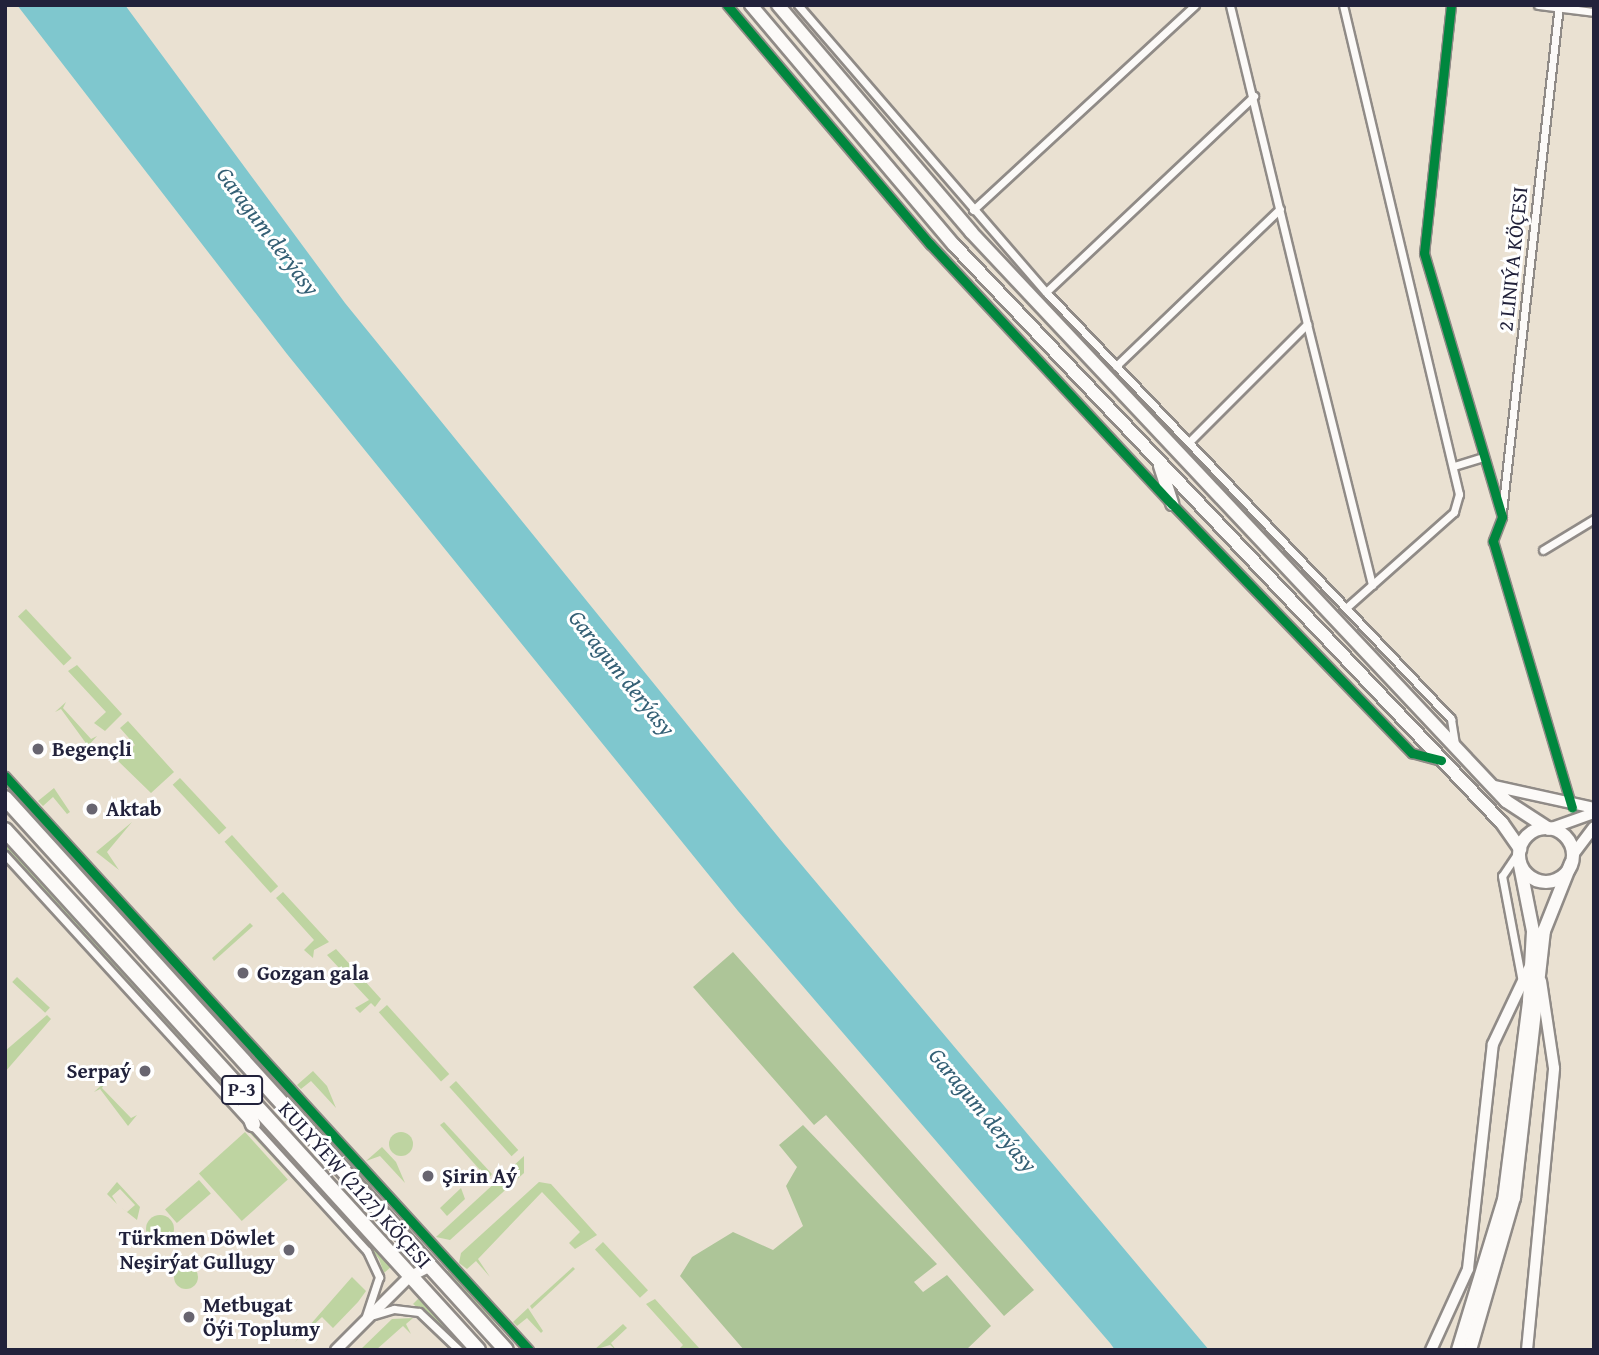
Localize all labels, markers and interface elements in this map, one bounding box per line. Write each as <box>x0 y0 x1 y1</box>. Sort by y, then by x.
water label: Garagum derýasy <box>211 161 325 301</box>
street label: 2 LINIÝA KÖÇESI <box>1493 185 1533 333</box>
water label: Garagum derýasy <box>563 604 681 742</box>
place label: Begençli <box>52 736 132 762</box>
marker: Begençli <box>30 741 46 757</box>
place label: Aktab <box>106 796 162 822</box>
marker: Aktab <box>84 801 100 817</box>
place label: Gozgan gala <box>257 960 369 986</box>
marker: Gozgan gala <box>235 965 251 981</box>
water label: Garagum derýasy <box>923 1042 1043 1178</box>
place label: Serpaý <box>67 1058 131 1084</box>
marker: Serpaý <box>137 1063 153 1079</box>
road number: P-3 <box>221 1074 263 1106</box>
street label: KULYÝEW (2127) KÖÇESI <box>273 1096 437 1274</box>
place label: Şirin Aý <box>442 1163 517 1189</box>
marker: Şirin Aý <box>420 1168 436 1184</box>
place label: Türkmen Döwlet Neşirýat Gullugy <box>119 1225 275 1275</box>
marker: Türkmen Döwlet Neşirýat Gullugy <box>281 1242 297 1258</box>
place label: Metbugat Öýi Toplumy <box>203 1292 320 1342</box>
marker: Metbugat Öýi Toplumy <box>181 1309 197 1325</box>

